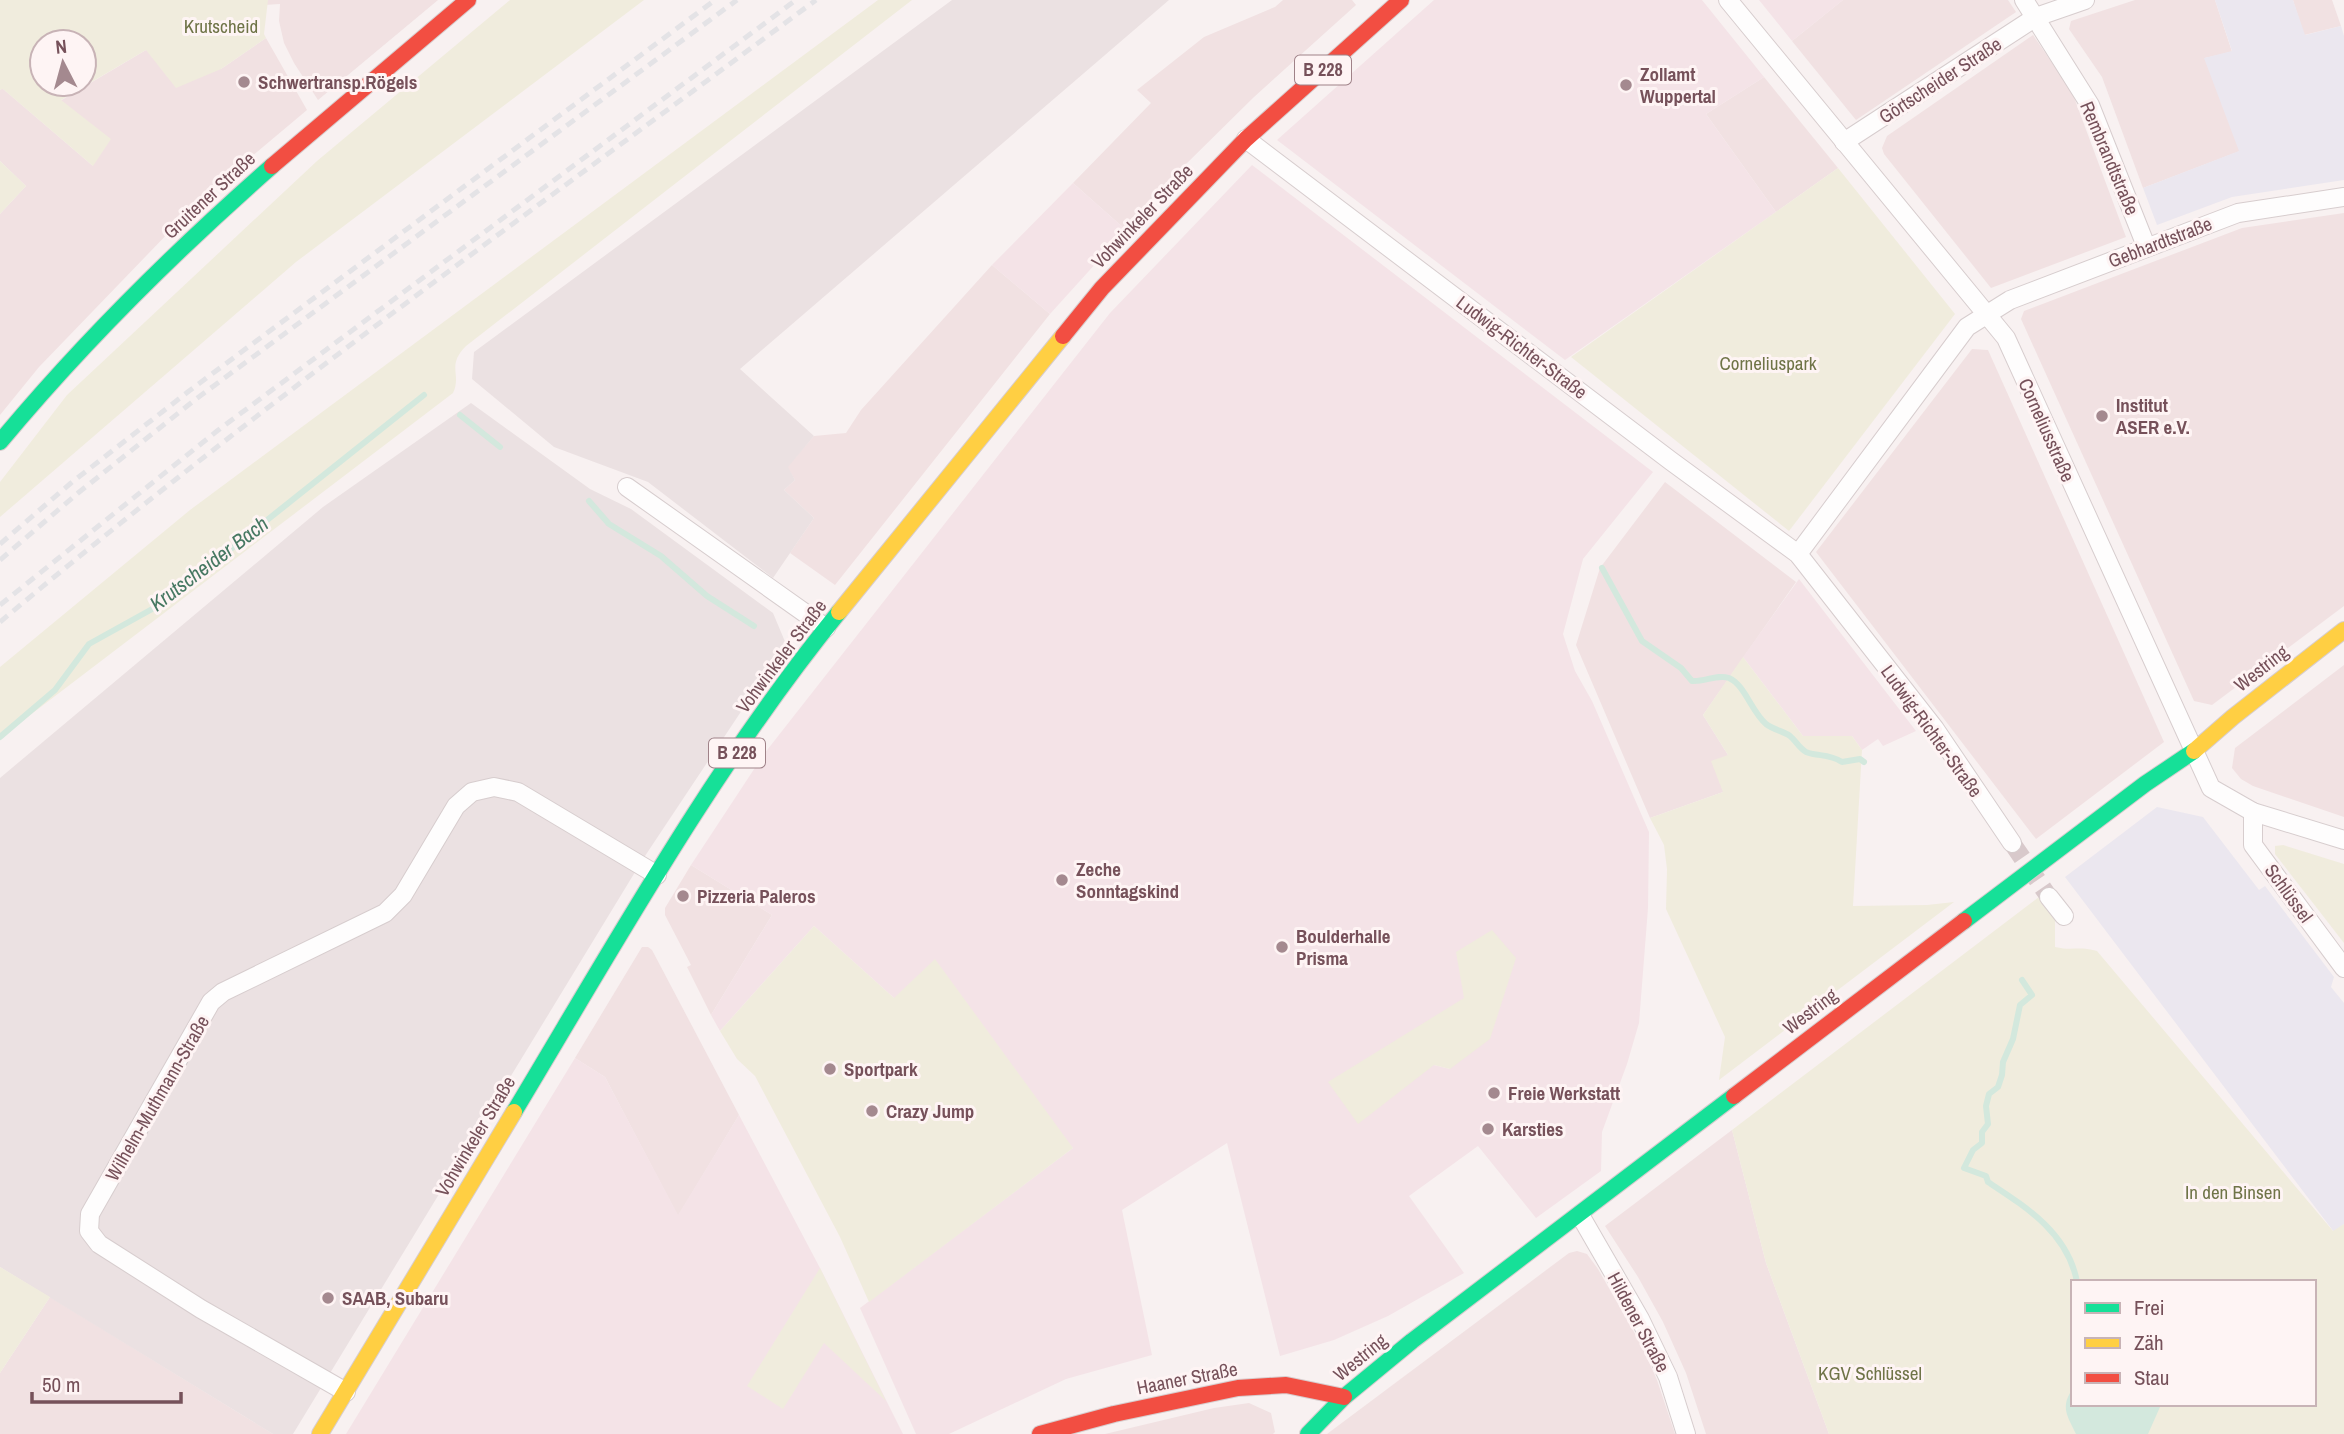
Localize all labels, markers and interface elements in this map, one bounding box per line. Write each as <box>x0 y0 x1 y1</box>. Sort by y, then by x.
park label: Krutscheid <box>184 13 258 39</box>
north arrow <box>28 28 98 98</box>
street label: Görtscheider Straße <box>1874 31 2006 129</box>
text: N <box>54 33 68 60</box>
road number: B 228 <box>1295 56 1351 84</box>
place label: Zollamt Wuppertal <box>1640 61 1716 109</box>
place label: Schwertransp.Rögels <box>258 69 417 95</box>
marker: Schwertransp.Rögels <box>236 74 252 90</box>
marker: Zollamt Wuppertal <box>1618 77 1634 93</box>
street label: Rembrandtstraße <box>2074 97 2146 219</box>
street label: Gruitener Straße <box>157 146 261 244</box>
street label: Vohwinkeler Straße <box>1085 158 1199 274</box>
street label: Gebhardtstraße <box>2104 210 2216 274</box>
street label: Ludwig-Richter-Straße <box>1451 289 1593 405</box>
park label: Corneliuspark <box>1720 350 1817 376</box>
street label: Corneliusstraße <box>2013 374 2081 486</box>
place label: Institut ASER e.V. <box>2116 392 2190 440</box>
marker: Institut ASER e.V. <box>2094 408 2110 424</box>
water label: Krutscheider Bach <box>143 509 274 618</box>
street label: Vohwinkeler Straße <box>730 594 832 718</box>
street label: Westring <box>2229 638 2294 697</box>
street label: Ludwig-Richter-Straße <box>1875 660 1989 802</box>
road number: B 228 <box>709 738 765 768</box>
place label: Zeche Sonntagskind <box>1076 856 1179 904</box>
street label: Schlüssel <box>2259 858 2319 928</box>
marker: Zeche Sonntagskind <box>1054 872 1070 888</box>
place label: Pizzeria Paleros <box>697 883 816 909</box>
marker: Pizzeria Paleros <box>675 888 691 904</box>
place label: Boulderhalle Prisma <box>1296 923 1391 971</box>
marker: Boulderhalle Prisma <box>1274 939 1290 955</box>
street label: Westring <box>1777 982 1843 1040</box>
street label: Wilhelm-Muthmann-Straße <box>99 1011 215 1185</box>
place label: Sportpark <box>844 1056 918 1082</box>
marker: Sportpark <box>822 1061 838 1077</box>
street label: Vohwinkeler Straße <box>429 1071 521 1201</box>
place label: Freie Werkstatt <box>1508 1080 1620 1106</box>
marker: Freie Werkstatt <box>1486 1085 1502 1101</box>
place label: Crazy Jump <box>886 1098 974 1124</box>
marker: Crazy Jump <box>864 1103 880 1119</box>
place label: Karsties <box>1502 1116 1563 1142</box>
marker: Karsties <box>1480 1121 1496 1137</box>
park label: In den Binsen <box>2185 1179 2281 1205</box>
street label: Hildener Straße <box>1602 1267 1676 1377</box>
legend <box>2071 1280 2316 1406</box>
place label: SAAB, Subaru <box>342 1285 448 1311</box>
marker: SAAB, Subaru <box>320 1290 336 1306</box>
text: Frei <box>2134 1293 2165 1322</box>
street label: Westring <box>1328 1327 1393 1387</box>
text: Zäh <box>2134 1328 2164 1357</box>
street label: Haaner Straße <box>1134 1355 1240 1401</box>
scale bar <box>32 1360 180 1404</box>
park label: KGV Schlüssel <box>1818 1360 1922 1386</box>
text: Stau <box>2134 1363 2169 1392</box>
text: 50 m <box>42 1370 80 1399</box>

